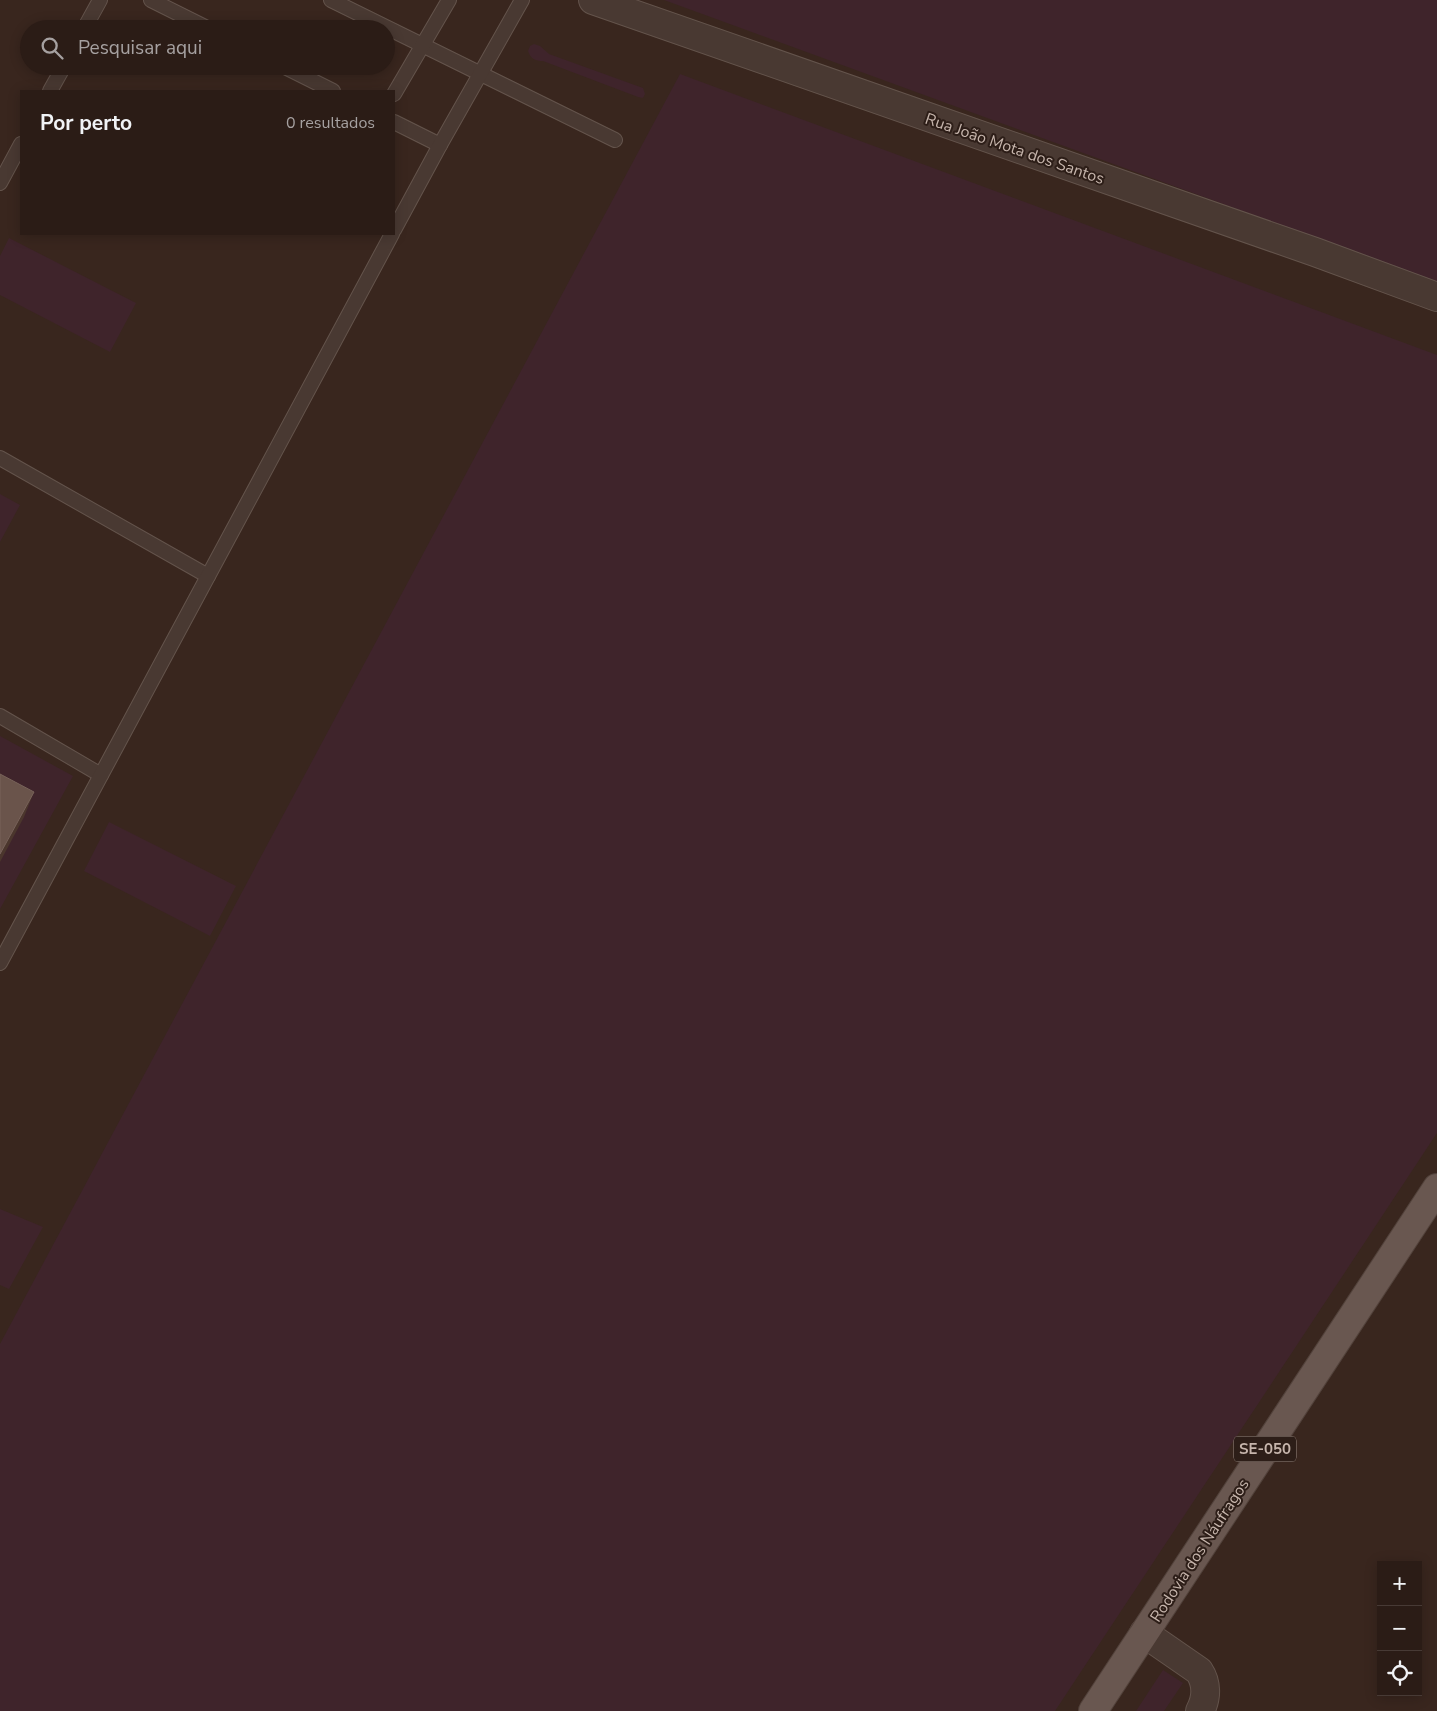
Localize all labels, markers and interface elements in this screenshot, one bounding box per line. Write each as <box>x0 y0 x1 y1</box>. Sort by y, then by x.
search box <box>20 20 395 75</box>
icon: search <box>38 34 66 62</box>
text: Pesquisar aqui <box>78 35 202 61</box>
street label: Rua João Mota dos Santos <box>922 108 1107 190</box>
text: Por perto <box>40 109 132 137</box>
text: 0 resultados <box>286 112 375 134</box>
road number: SE-050 <box>1234 1436 1296 1462</box>
street label: Rodovia dos Náufragos <box>1145 1475 1254 1626</box>
map controls <box>1377 1561 1422 1696</box>
button: + <box>1377 1561 1422 1606</box>
button: − <box>1377 1606 1422 1651</box>
button: locate <box>1377 1651 1422 1696</box>

